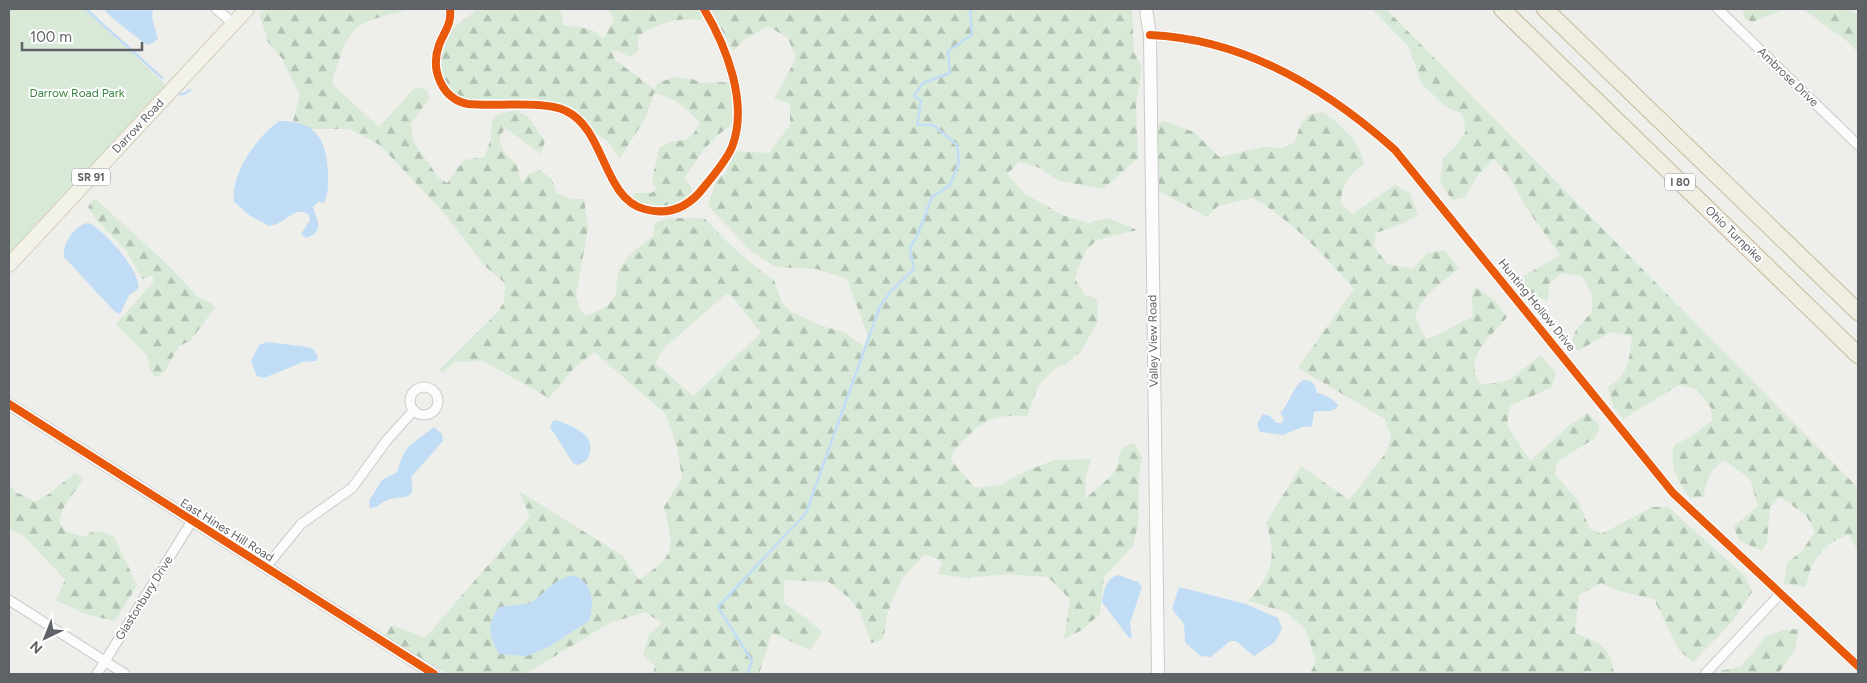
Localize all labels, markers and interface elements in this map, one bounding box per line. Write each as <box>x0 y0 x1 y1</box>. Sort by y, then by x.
scale bar <box>22 20 142 52</box>
text: 100 m <box>30 28 72 46</box>
street label: Ambrose Drive <box>1755 44 1822 110</box>
park label: Darrow Road Park <box>29 86 125 100</box>
street label: Darrow Road <box>109 96 167 156</box>
road number: SR 91 <box>72 168 110 186</box>
road number: I 80 <box>1665 173 1695 190</box>
street label: Ohio Turnpike <box>1702 203 1766 265</box>
street label: Hunting Hollow Drive <box>1495 256 1579 354</box>
street label: Valley View Road <box>1145 295 1161 387</box>
street label: East Hines Hill Road <box>178 496 276 564</box>
street label: Glastonbury Drive <box>113 553 176 643</box>
north arrow <box>20 613 70 663</box>
text: N <box>27 637 46 657</box>

